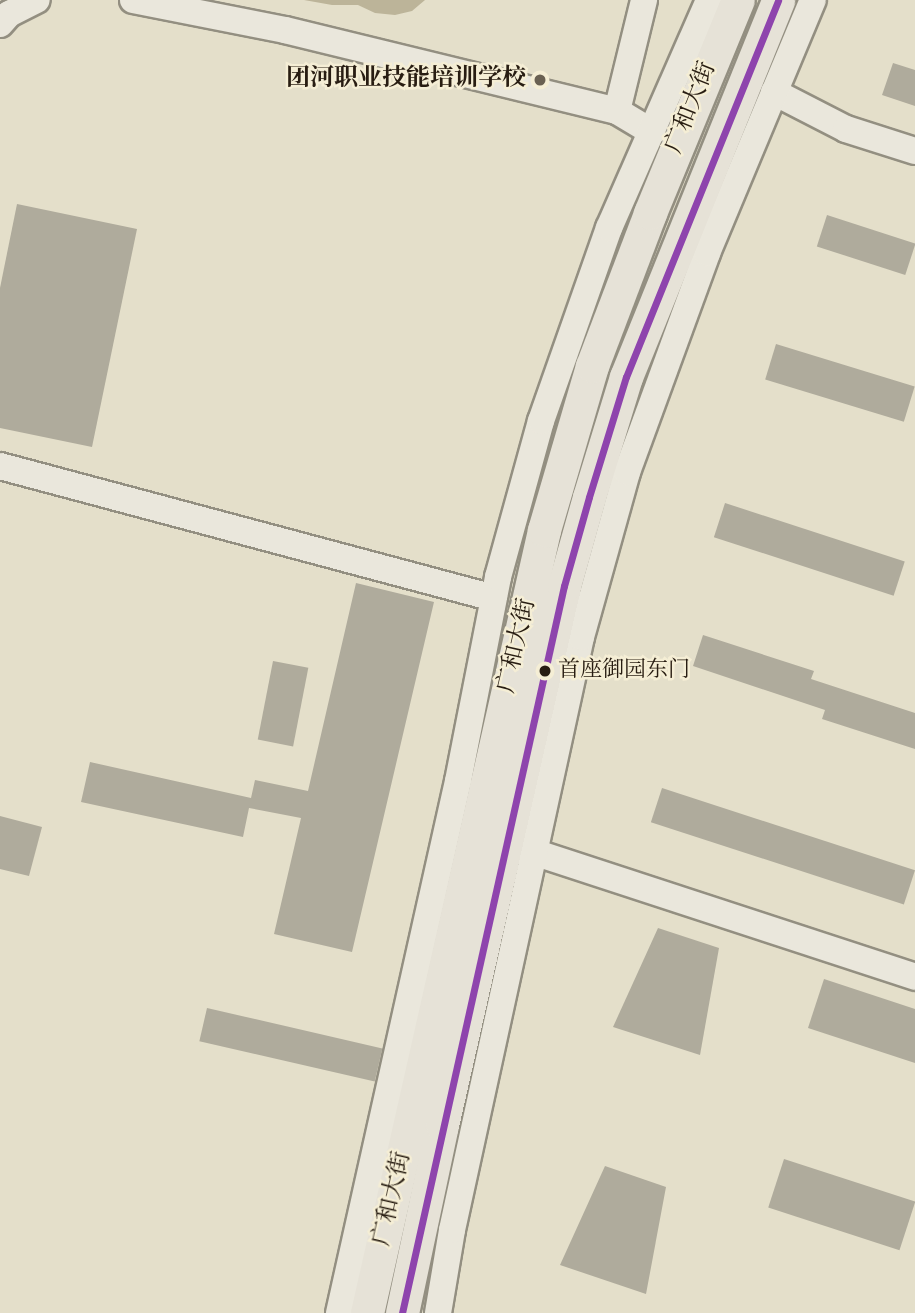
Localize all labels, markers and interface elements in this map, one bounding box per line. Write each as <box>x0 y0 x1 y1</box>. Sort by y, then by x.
street label: 广和大街 <box>661 58 723 158</box>
place label: 团河职业技能培训学校 <box>286 66 526 94</box>
marker: 团河职业技能培训学校 <box>532 72 548 88</box>
street label: 广和大街 <box>493 596 543 696</box>
place label: 首座御园东门 <box>558 658 690 684</box>
marker: 首座御园东门 <box>538 664 552 678</box>
street label: 广和大街 <box>368 1149 418 1249</box>

